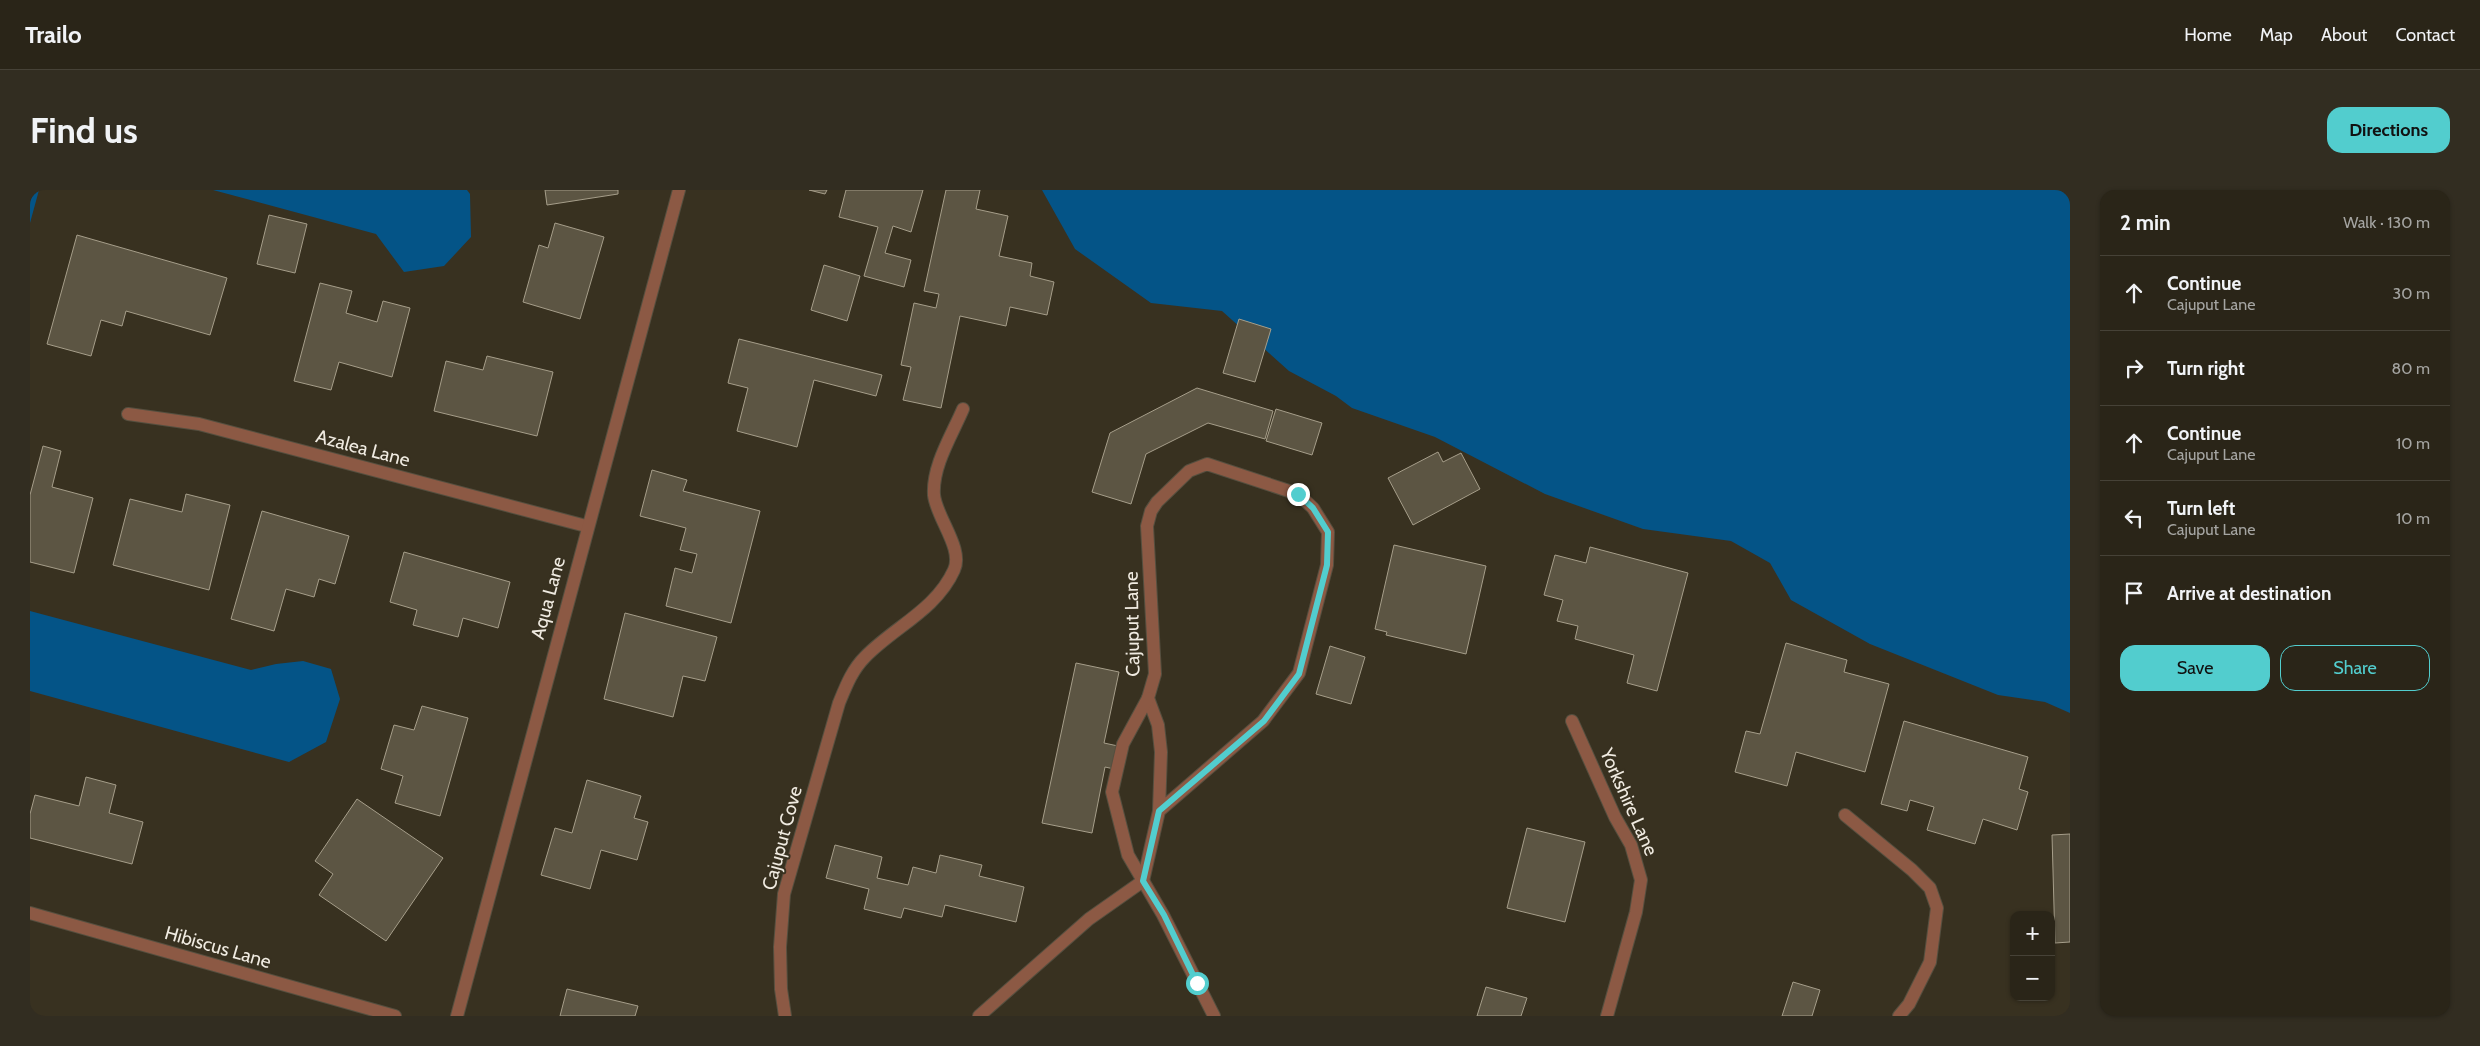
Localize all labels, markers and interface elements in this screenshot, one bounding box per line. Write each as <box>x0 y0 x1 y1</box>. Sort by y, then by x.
text: Trailo <box>25 20 82 49</box>
text: Home <box>2184 24 2232 46</box>
text: Map <box>2260 24 2293 46</box>
text: About <box>2321 24 2367 46</box>
text: Contact <box>2395 24 2455 46</box>
button: Directions <box>2327 107 2450 153</box>
text: Find us <box>30 109 138 152</box>
text: 2 min <box>2120 210 2171 235</box>
text: Walk · 130 m <box>2343 213 2430 232</box>
text: Continue <box>2167 272 2241 295</box>
icon: ahead <box>2120 279 2148 307</box>
text: 30 m <box>2393 284 2430 303</box>
text: Cajuput Lane <box>2167 295 2255 314</box>
icon: right <box>2120 354 2148 382</box>
text: Turn right <box>2167 357 2245 380</box>
text: 80 m <box>2392 359 2430 378</box>
text: Continue <box>2167 422 2241 445</box>
street label: Azalea Lane <box>314 424 413 472</box>
icon: ahead <box>2120 429 2148 457</box>
text: 10 m <box>2396 434 2430 453</box>
text: Cajuput Lane <box>2167 445 2255 464</box>
route end <box>1287 483 1310 506</box>
text: Turn left <box>2167 497 2235 520</box>
icon: left <box>2120 504 2148 532</box>
text: 10 m <box>2396 509 2430 528</box>
text: Cajuput Lane <box>2167 520 2255 539</box>
street label: Aqua Lane <box>526 554 570 642</box>
street label: Cajuput Lane <box>1120 571 1144 677</box>
icon: arrive <box>2120 579 2148 607</box>
text: Arrive at destination <box>2167 582 2331 605</box>
button: Save <box>2120 645 2270 691</box>
button: Share <box>2280 645 2430 691</box>
street label: Yorkshire Lane <box>1595 744 1663 859</box>
street label: Cajuput Cove <box>757 783 807 892</box>
map controls <box>2010 911 2055 1001</box>
button: + <box>2010 911 2055 956</box>
street label: Hibiscus Lane <box>162 921 274 973</box>
button: − <box>2010 956 2055 1001</box>
route start <box>1186 972 1209 995</box>

